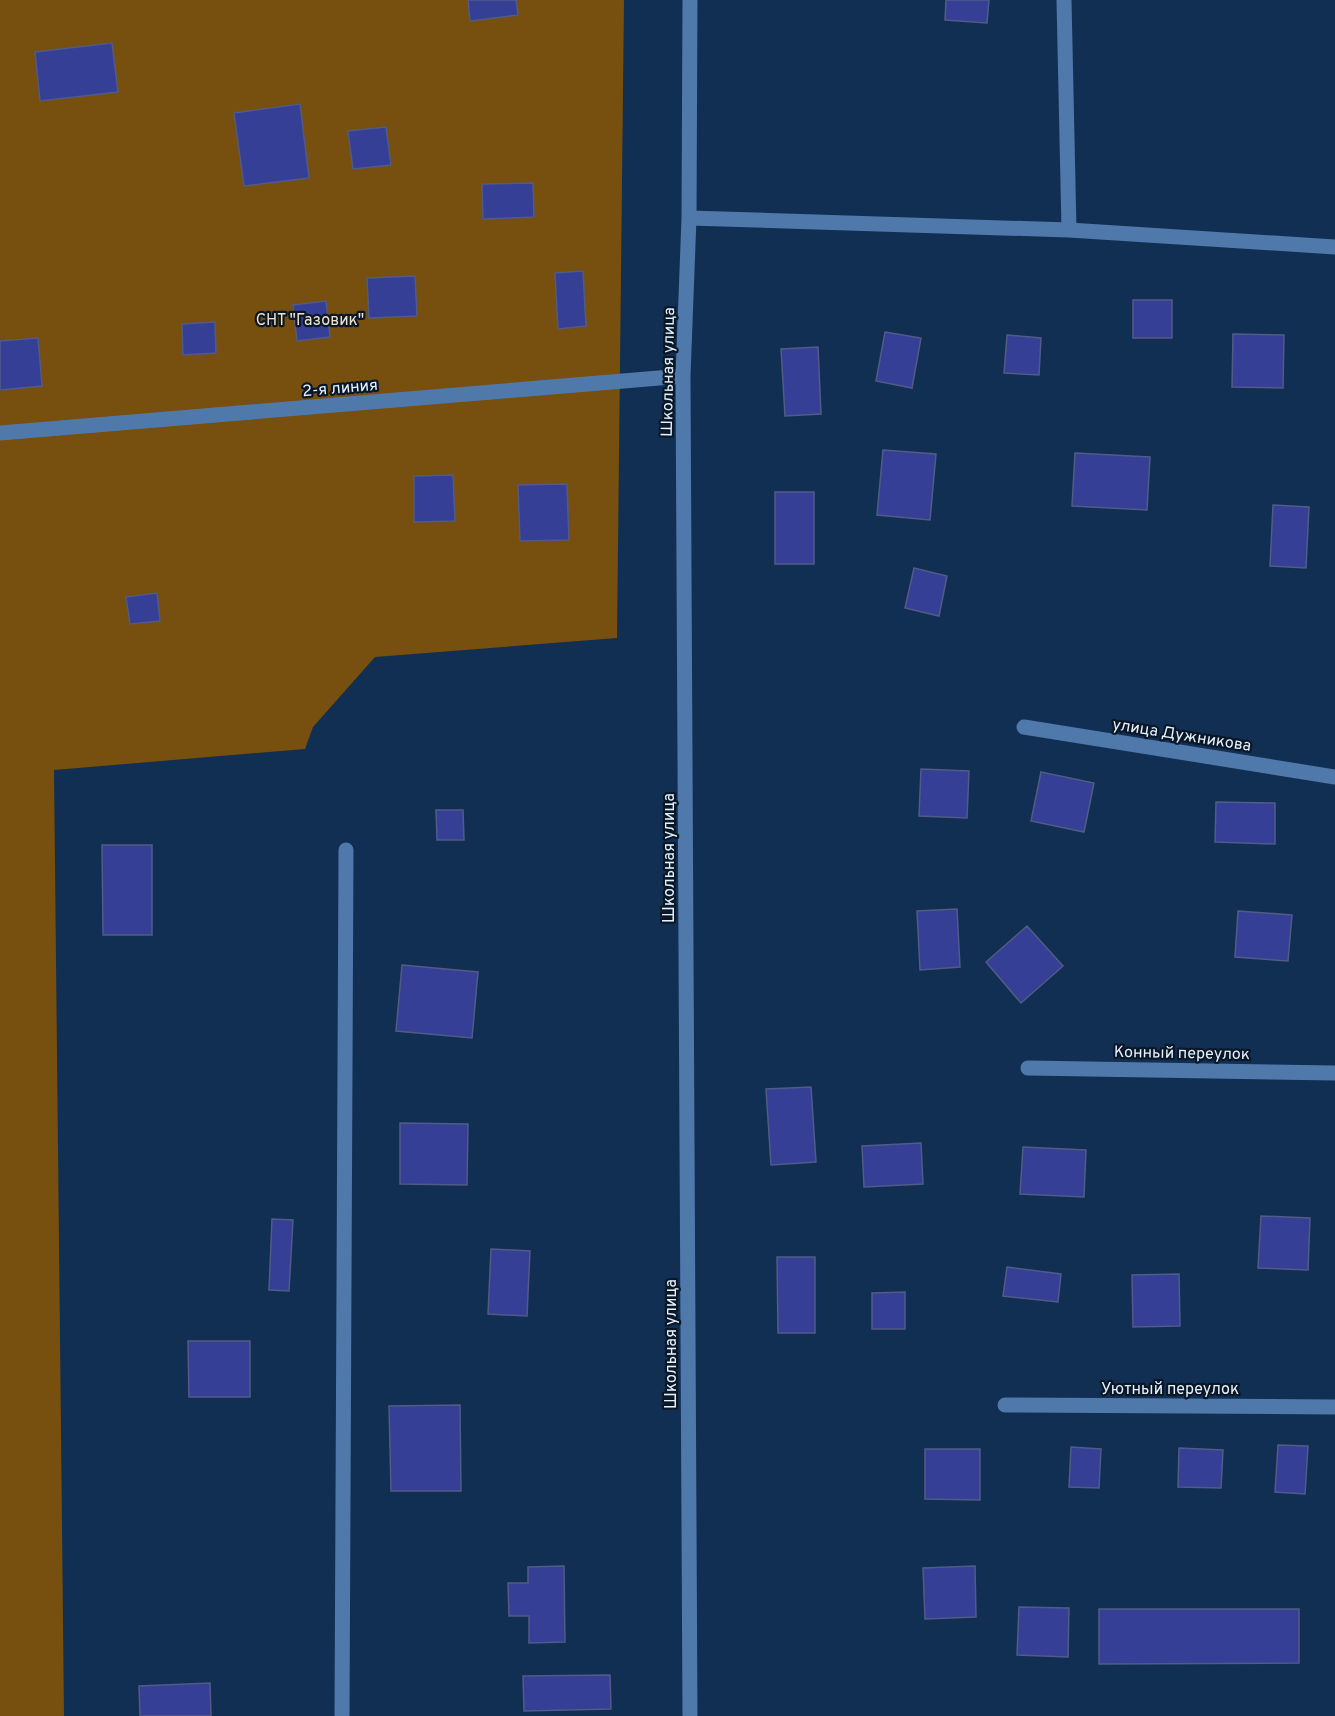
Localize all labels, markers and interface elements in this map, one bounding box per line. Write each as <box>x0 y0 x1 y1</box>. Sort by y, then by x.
street label: Школьная улица <box>658 307 680 437</box>
park label: СНТ "Газовик" <box>256 311 364 331</box>
street label: 2-я линия <box>302 376 379 402</box>
street label: улица Дужникова <box>1111 715 1253 757</box>
street label: Школьная улица <box>660 793 680 923</box>
street label: Конный переулок <box>1114 1043 1250 1065</box>
street label: Школьная улица <box>662 1279 682 1409</box>
street label: Уютный переулок <box>1101 1380 1239 1400</box>

